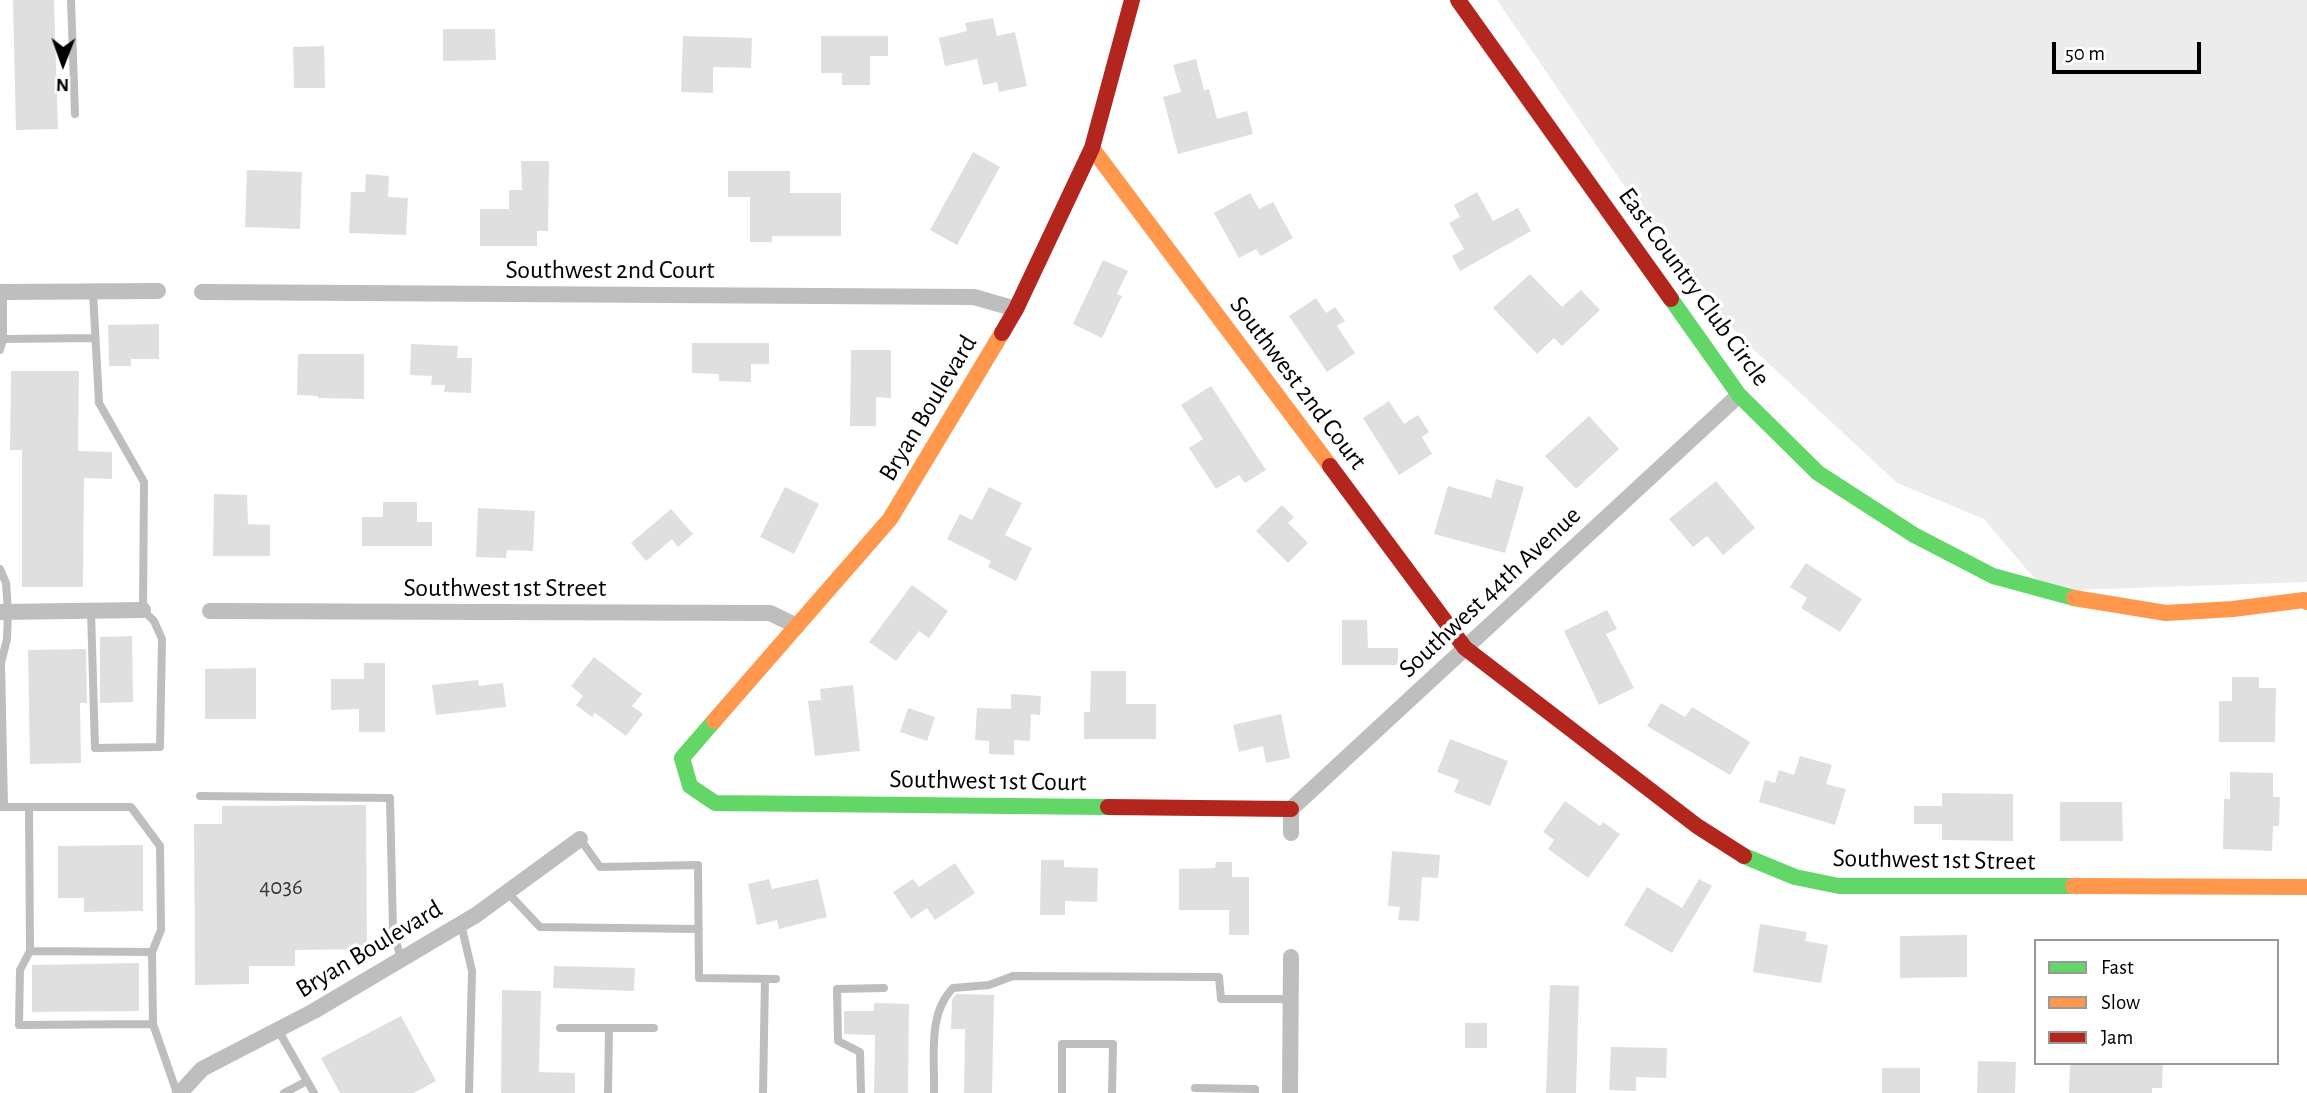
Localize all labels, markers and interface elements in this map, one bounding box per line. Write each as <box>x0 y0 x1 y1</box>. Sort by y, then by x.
north arrow <box>28 28 98 98</box>
scale bar <box>2055 28 2204 72</box>
text: 50 m <box>2065 43 2105 64</box>
text: N <box>56 75 69 94</box>
street label: East Country Club Circle <box>1611 181 1777 393</box>
street label: Southwest 2nd Court <box>506 254 714 286</box>
street label: Southwest 2nd Court <box>1223 290 1373 476</box>
street label: Bryan Boulevard <box>872 329 984 487</box>
street label: Southwest 44th Avenue <box>1393 500 1587 684</box>
street label: Southwest 1st Street <box>404 572 606 604</box>
street label: Southwest 1st Court <box>889 764 1087 798</box>
street label: Southwest 1st Street <box>1832 843 2036 877</box>
house number: 4036 <box>259 873 303 901</box>
street label: Bryan Boulevard <box>290 893 448 1005</box>
legend <box>2034 939 2279 1065</box>
text: Fast <box>2101 957 2134 978</box>
text: Slow <box>2101 992 2140 1013</box>
text: Jam <box>2101 1027 2133 1048</box>

